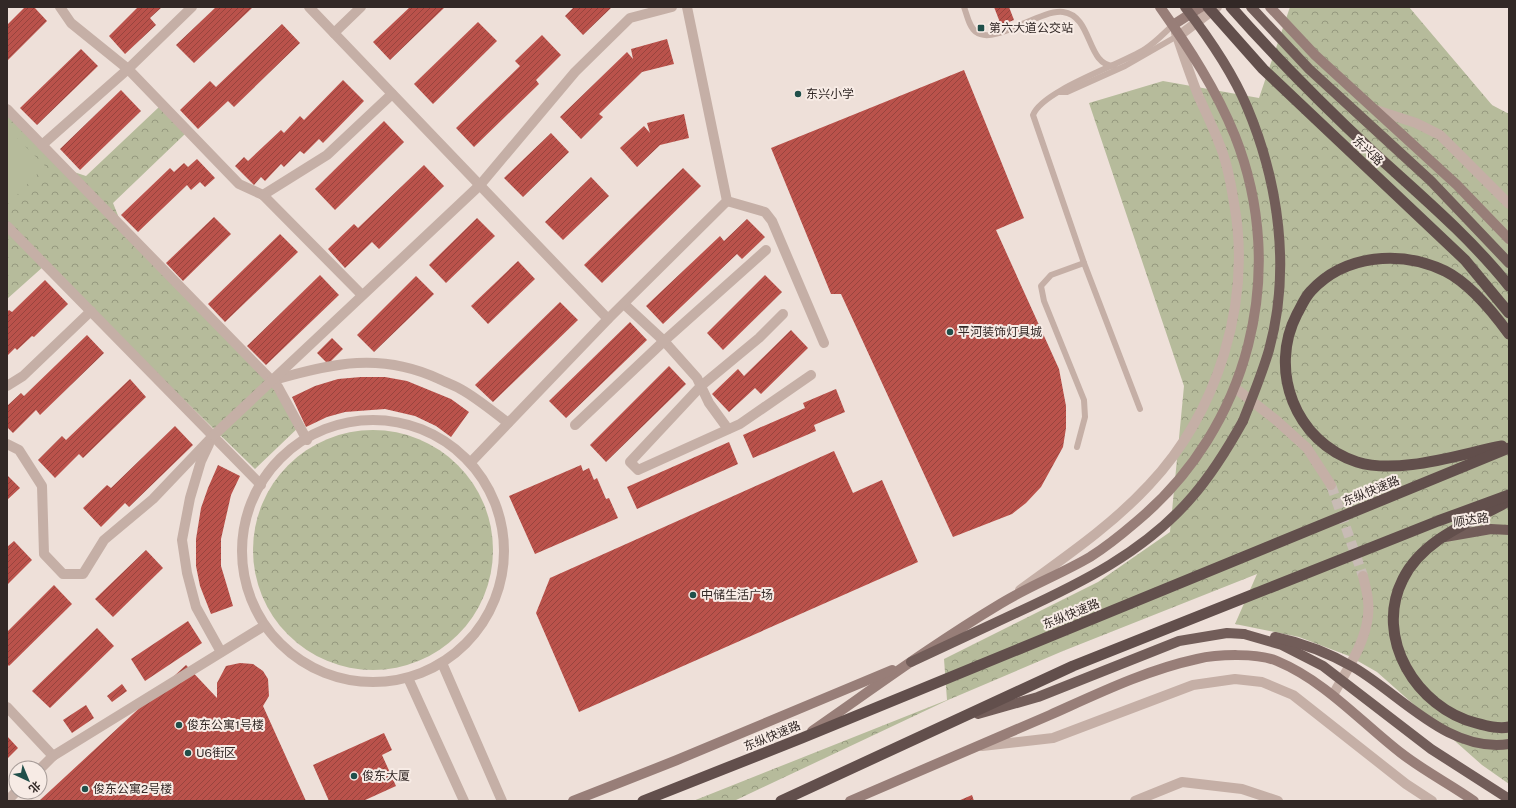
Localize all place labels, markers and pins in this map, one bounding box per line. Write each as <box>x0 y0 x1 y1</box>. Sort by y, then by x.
place label: 第六大道公交站 <box>989 21 1073 35</box>
marker: 第六大道公交站 <box>976 23 986 33</box>
place label: 东兴小学 <box>806 87 854 101</box>
marker: 东兴小学 <box>793 89 803 99</box>
place label: 平河装饰灯具城 <box>958 325 1042 339</box>
marker: 平河装饰灯具城 <box>945 327 955 337</box>
place label: 中储生活广场 <box>701 588 773 602</box>
marker: 中储生活广场 <box>688 590 698 600</box>
place label: 俊东公寓1号楼 <box>187 718 264 732</box>
marker: 俊东公寓1号楼 <box>174 720 184 730</box>
place label: U6街区 <box>196 746 236 760</box>
marker: U6街区 <box>183 748 193 758</box>
place label: 俊东大厦 <box>362 769 410 783</box>
marker: 俊东大厦 <box>349 771 359 781</box>
place label: 俊东公寓2号楼 <box>93 782 172 796</box>
marker: 俊东公寓2号楼 <box>80 784 90 794</box>

